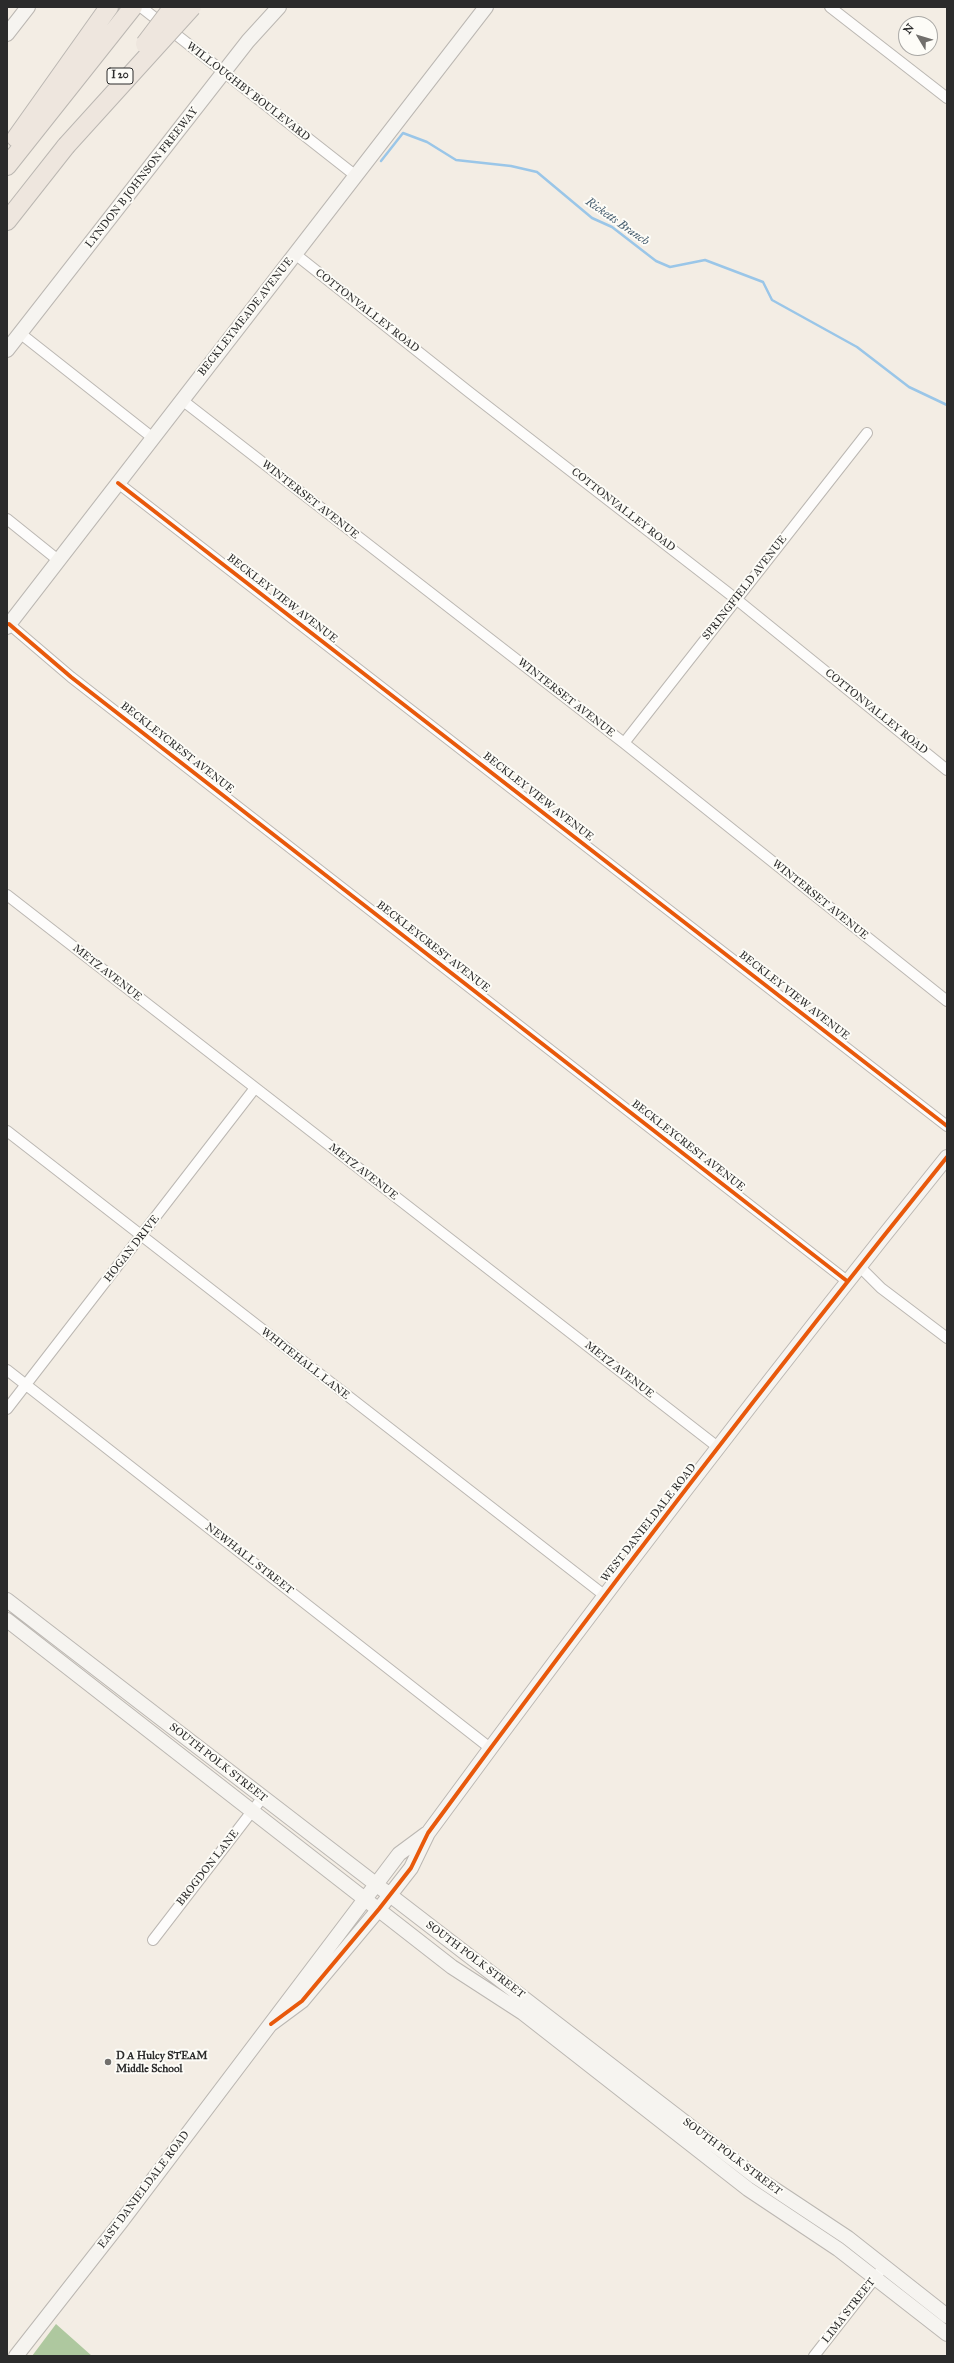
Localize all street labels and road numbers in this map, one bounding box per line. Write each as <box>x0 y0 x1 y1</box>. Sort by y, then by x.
street label: WILLOUGHBY BOULEVARD <box>184 40 312 144</box>
road number: I 20 <box>107 68 133 84</box>
street label: LYNDON B JOHNSON FREEWAY <box>83 105 201 251</box>
street label: BECKLEYMEADE AVENUE <box>196 255 296 379</box>
street label: COTTONVALLEY ROAD <box>312 266 422 356</box>
street label: WINTERSET AVENUE <box>259 458 361 542</box>
street label: COTTONVALLEY ROAD <box>568 465 678 555</box>
street label: SPRINGFIELD AVENUE <box>700 533 790 643</box>
street label: BECKLEY VIEW AVENUE <box>224 552 340 646</box>
street label: WINTERSET AVENUE <box>515 656 617 740</box>
street label: COTTONVALLEY ROAD <box>822 667 930 757</box>
street label: BECKLEYCREST AVENUE <box>118 700 236 796</box>
street label: BECKLEY VIEW AVENUE <box>480 750 596 844</box>
street label: WINTERSET AVENUE <box>769 857 871 943</box>
street label: BECKLEYCREST AVENUE <box>374 899 492 995</box>
street label: METZ AVENUE <box>70 942 144 1004</box>
street label: BECKLEY VIEW AVENUE <box>736 949 852 1043</box>
street label: BECKLEYCREST AVENUE <box>629 1098 747 1194</box>
street label: METZ AVENUE <box>326 1141 400 1203</box>
street label: HOGAN DRIVE <box>102 1213 162 1285</box>
street label: WHITEHALL LANE <box>258 1325 352 1403</box>
street label: METZ AVENUE <box>582 1339 656 1401</box>
street label: WEST DANIELDALE ROAD <box>599 1461 699 1585</box>
street label: NEWHALL STREET <box>202 1521 296 1597</box>
street label: SOUTH POLK STREET <box>166 1721 270 1805</box>
street label: BROGDON LANE <box>174 1827 242 1909</box>
street label: SOUTH POLK STREET <box>423 1918 527 2002</box>
street label: SOUTH POLK STREET <box>680 2115 784 2199</box>
street label: EAST DANIELDALE ROAD <box>96 2129 192 2251</box>
street label: LIMA STREET <box>820 2276 878 2346</box>

